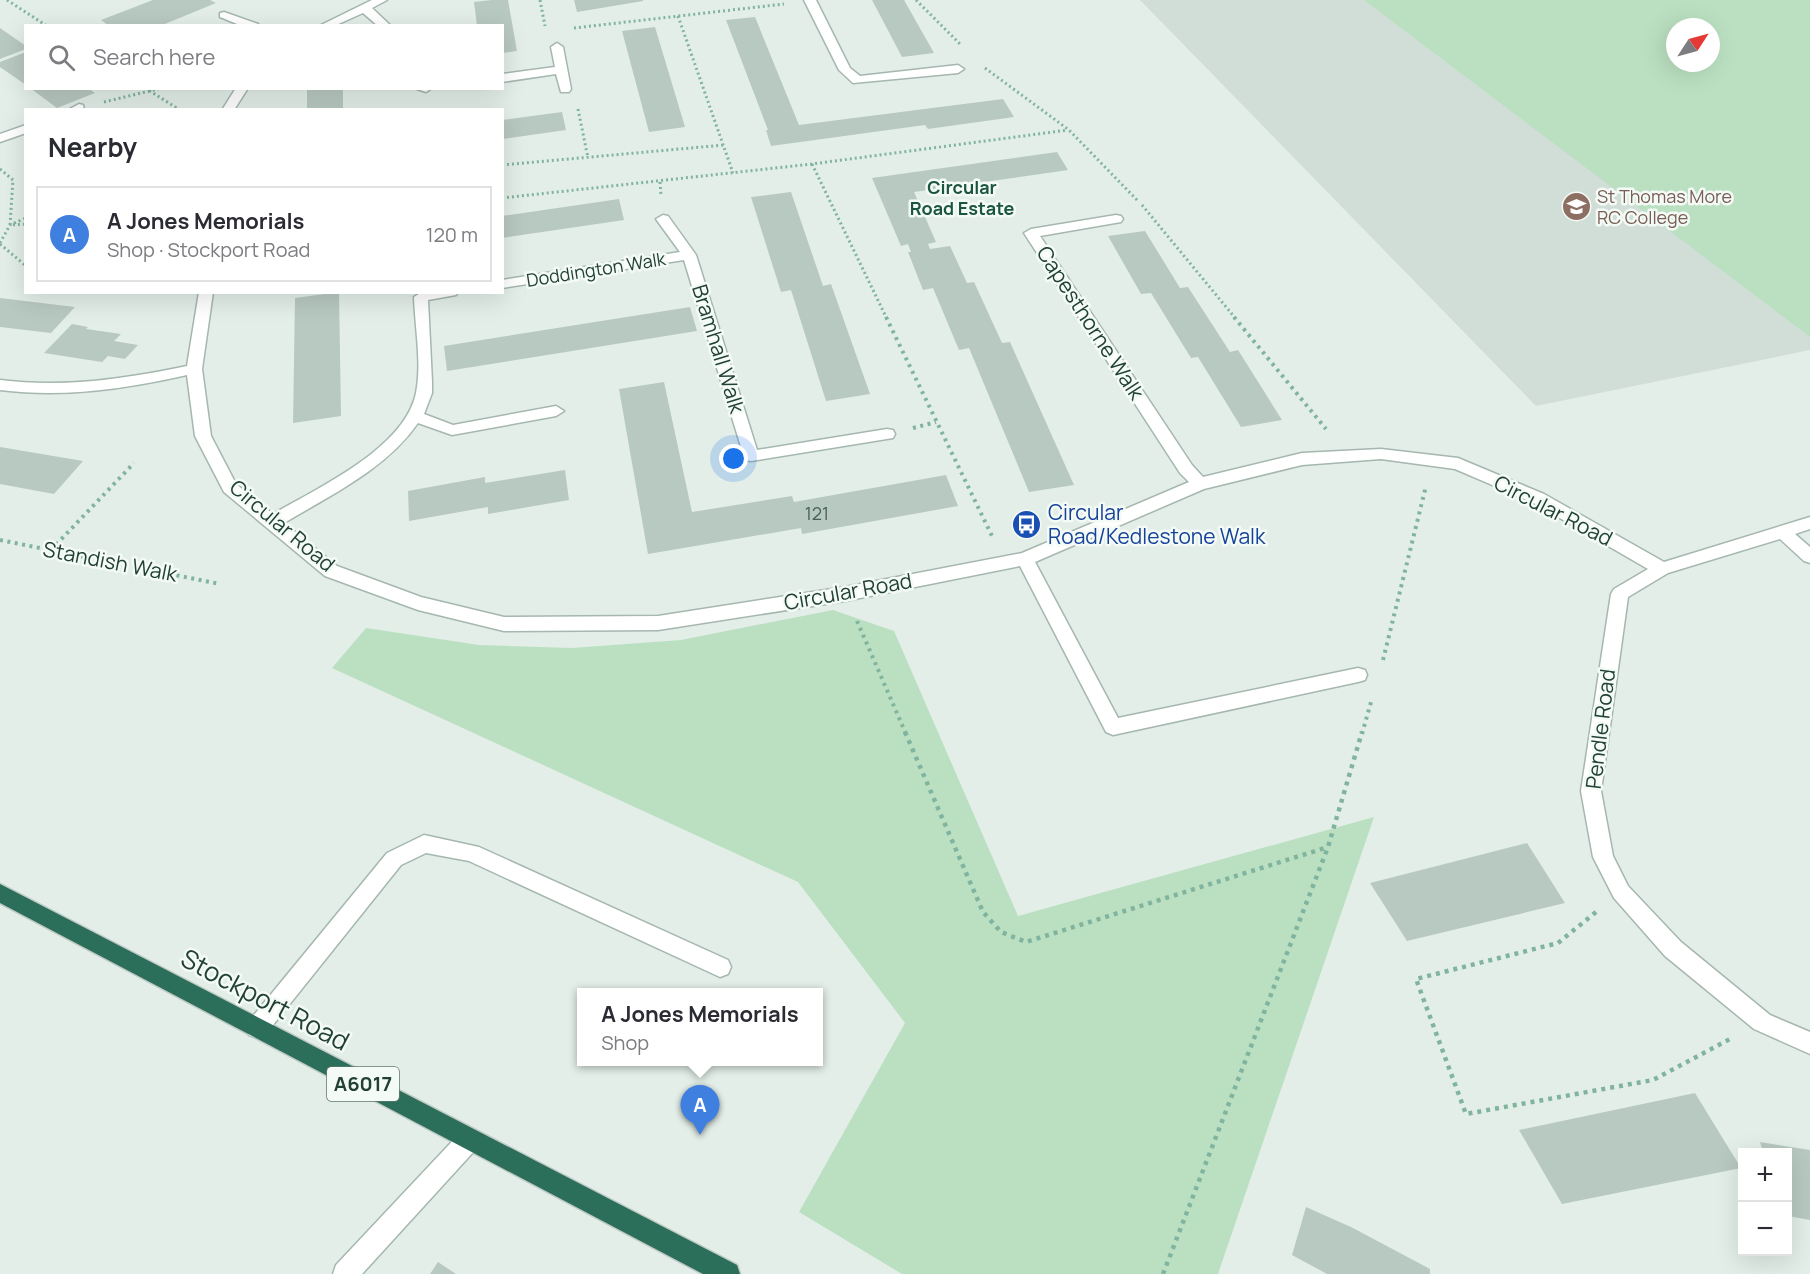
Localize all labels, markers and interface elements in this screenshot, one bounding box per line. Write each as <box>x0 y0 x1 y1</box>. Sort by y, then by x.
north arrow <box>1666 18 1720 72</box>
search box <box>24 24 504 90</box>
icon: search <box>45 41 78 74</box>
text: Search here <box>93 42 215 72</box>
text: Nearby <box>48 129 137 165</box>
district label: Circular Road Estate <box>910 175 1014 220</box>
place label: St Thomas More RC College <box>1597 184 1732 229</box>
school or university icon: St Thomas More RC College <box>1560 191 1592 223</box>
text: A Jones Memorials <box>107 206 305 236</box>
text: A <box>63 221 76 248</box>
text: 120 m <box>426 221 478 248</box>
text: Shop · Stockport Road <box>107 236 310 263</box>
street label: Capesthorne Walk <box>1031 240 1151 405</box>
street label: Doddington Walk <box>525 246 668 292</box>
street label: Bramhall Walk <box>686 281 752 417</box>
your location <box>719 444 748 473</box>
street label: Circular Road <box>1489 468 1618 552</box>
street label: Circular Road <box>224 473 341 578</box>
place label: Circular Road/Kedlestone Walk <box>1048 498 1266 550</box>
house number: 121 <box>805 501 829 525</box>
bus stop icon: Circular Road/Kedlestone Walk <box>1011 509 1043 541</box>
street label: Standish Walk <box>41 534 180 588</box>
street label: Circular Road <box>782 566 914 616</box>
street label: Pendle Road <box>1579 667 1621 790</box>
street label: Stockport Road <box>175 940 356 1059</box>
popup <box>577 988 823 1066</box>
text: A Jones Memorials <box>601 999 799 1029</box>
text: Shop <box>601 1029 649 1056</box>
road number: A6017 <box>327 1067 399 1101</box>
pin: A <box>680 1086 720 1135</box>
map controls <box>1738 1148 1792 1256</box>
button: + <box>1738 1148 1792 1202</box>
button: − <box>1738 1202 1792 1256</box>

